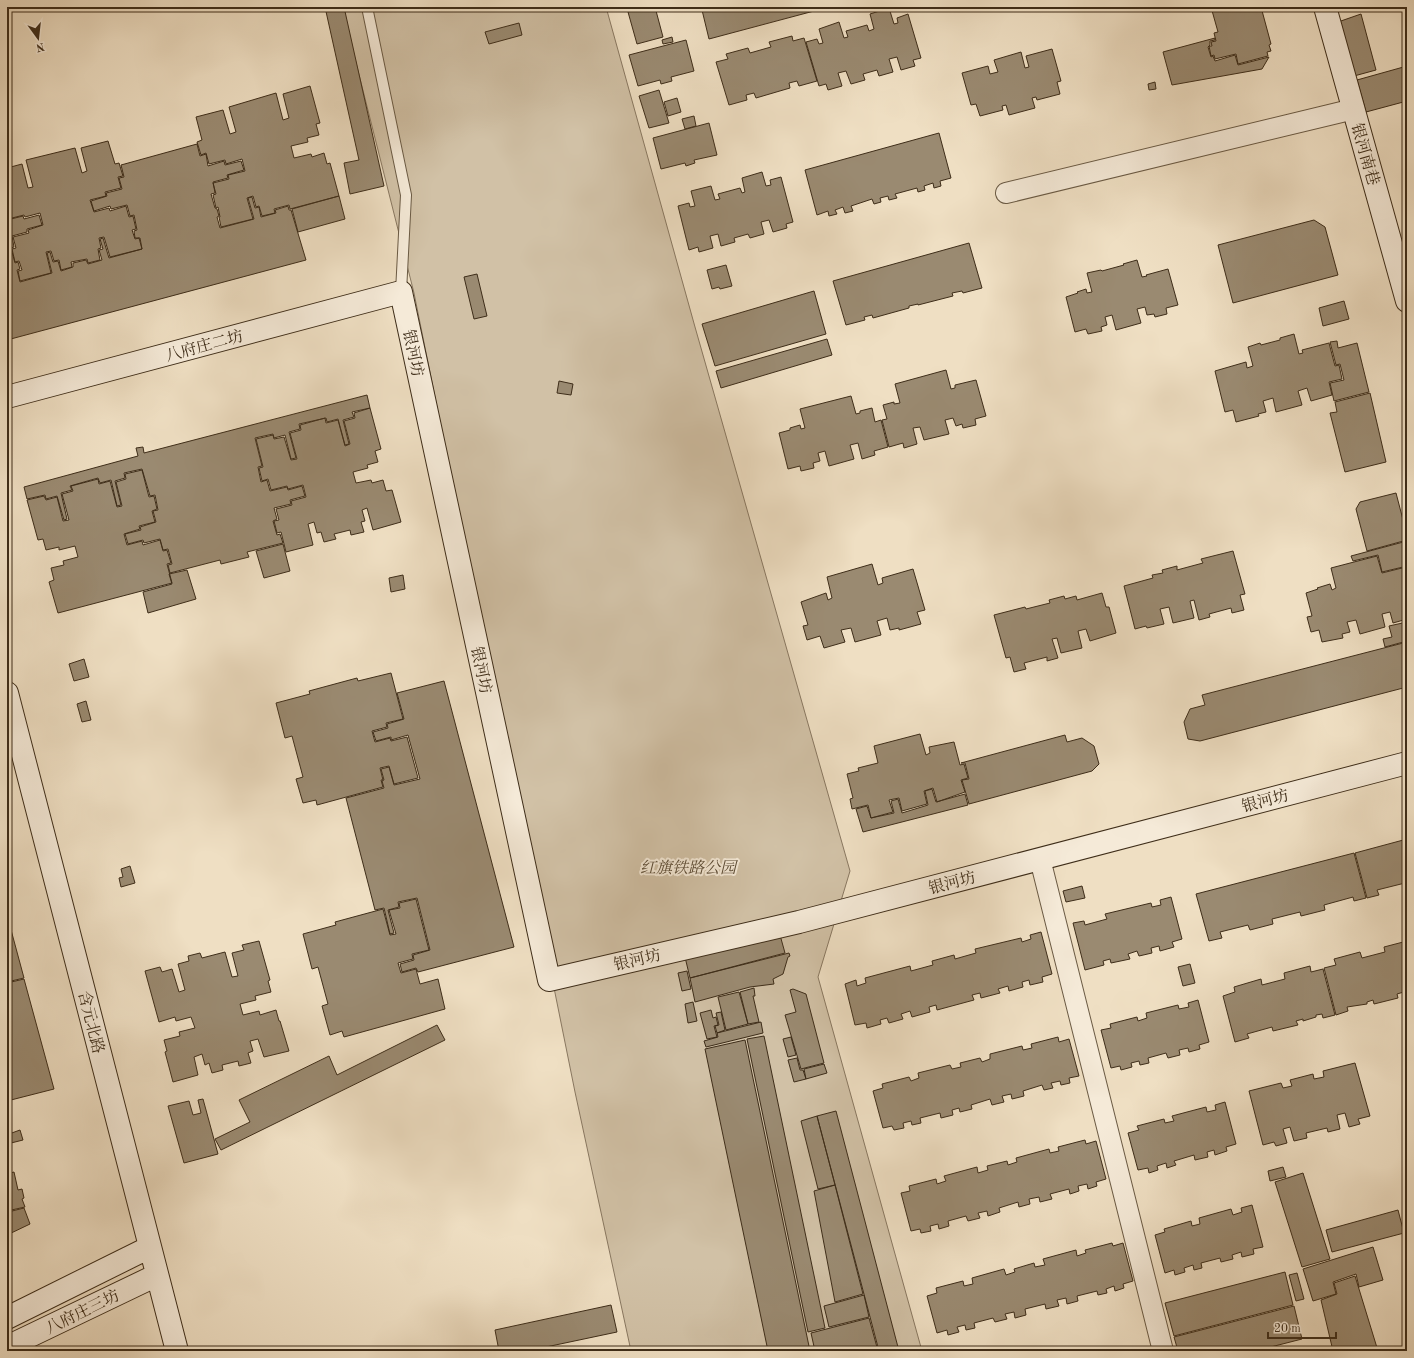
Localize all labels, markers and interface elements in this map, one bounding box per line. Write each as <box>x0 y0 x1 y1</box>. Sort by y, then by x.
north arrow <box>18 18 58 58</box>
text: N <box>34 40 46 53</box>
street label: 银河南巷 <box>1348 121 1383 188</box>
street label: 八府庄二坊 <box>163 327 245 365</box>
street label: 银河坊 <box>399 328 427 379</box>
street label: 银河坊 <box>467 645 495 696</box>
street label: 银河坊 <box>1240 786 1291 816</box>
park label: 红旗铁路公园 <box>640 859 739 877</box>
street label: 银河坊 <box>927 868 978 898</box>
street label: 银河坊 <box>612 946 663 974</box>
street label: 含元北路 <box>75 989 108 1055</box>
street label: 八府庄三坊 <box>43 1286 122 1338</box>
scale bar <box>1268 1314 1336 1340</box>
text: 20 m <box>1274 1323 1301 1335</box>

